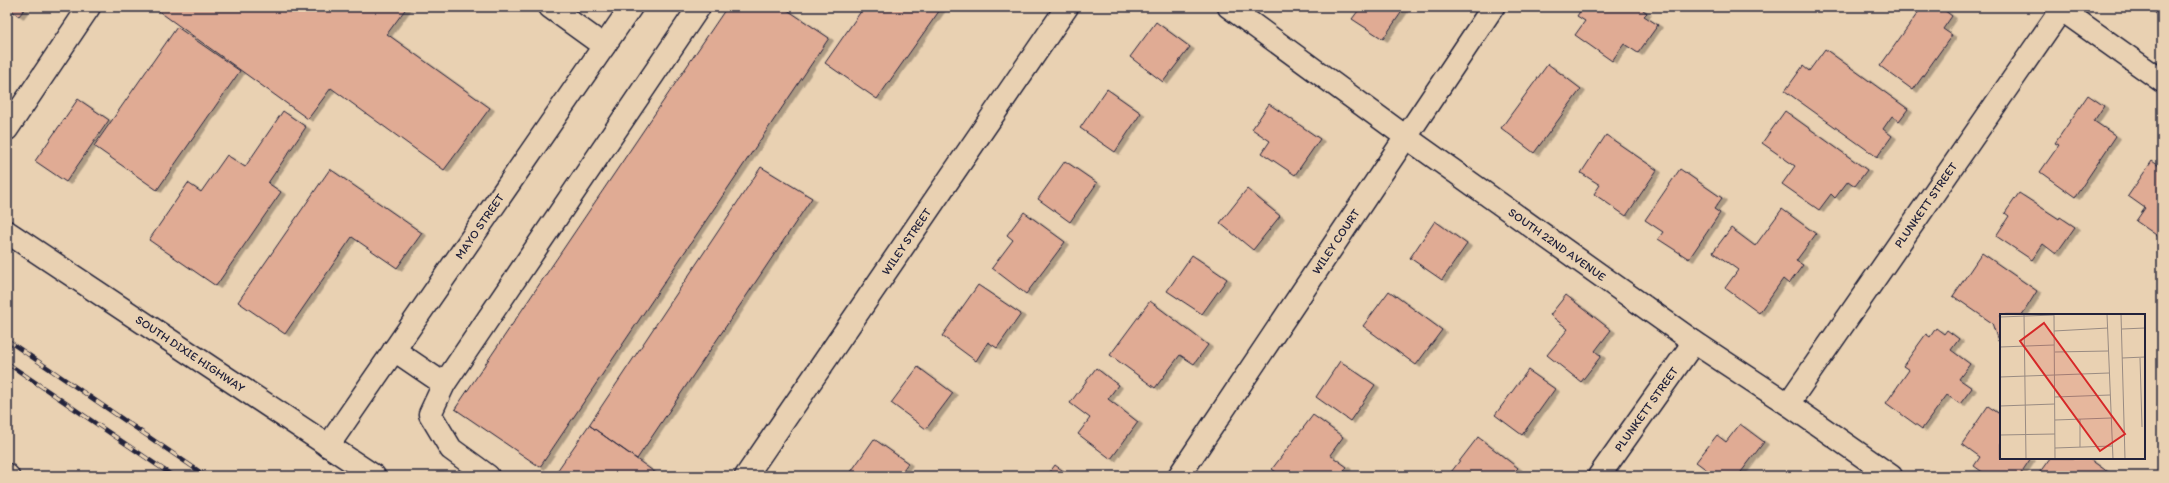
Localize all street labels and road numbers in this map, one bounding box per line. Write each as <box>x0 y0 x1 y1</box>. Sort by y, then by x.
street label: PLUNKETT STREET <box>1891 160 1960 250</box>
street label: MAYO STREET <box>452 191 507 262</box>
street label: WILEY STREET <box>879 205 934 278</box>
street label: SOUTH 22ND AVENUE <box>1506 205 1609 284</box>
street label: WILEY COURT <box>1309 206 1363 277</box>
street label: SOUTH DIXIE HIGHWAY <box>133 312 248 395</box>
street label: PLUNKETT STREET <box>1612 364 1681 454</box>

